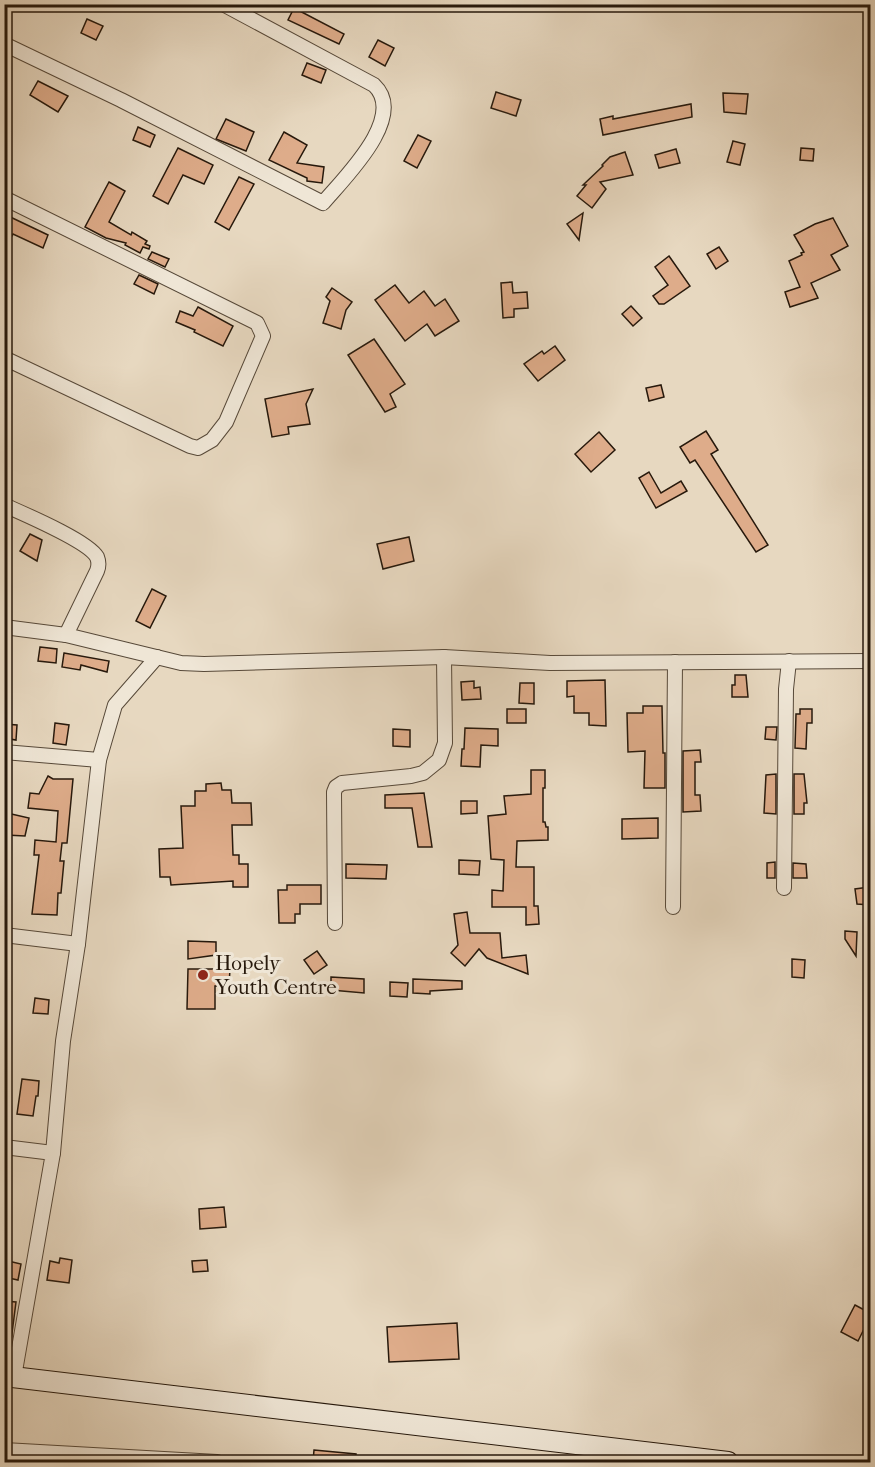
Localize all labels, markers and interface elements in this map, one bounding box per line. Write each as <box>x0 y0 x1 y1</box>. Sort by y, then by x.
place label: Hopely Youth Centre <box>214 951 337 999</box>
marker: Hopely Youth Centre <box>196 968 210 982</box>

